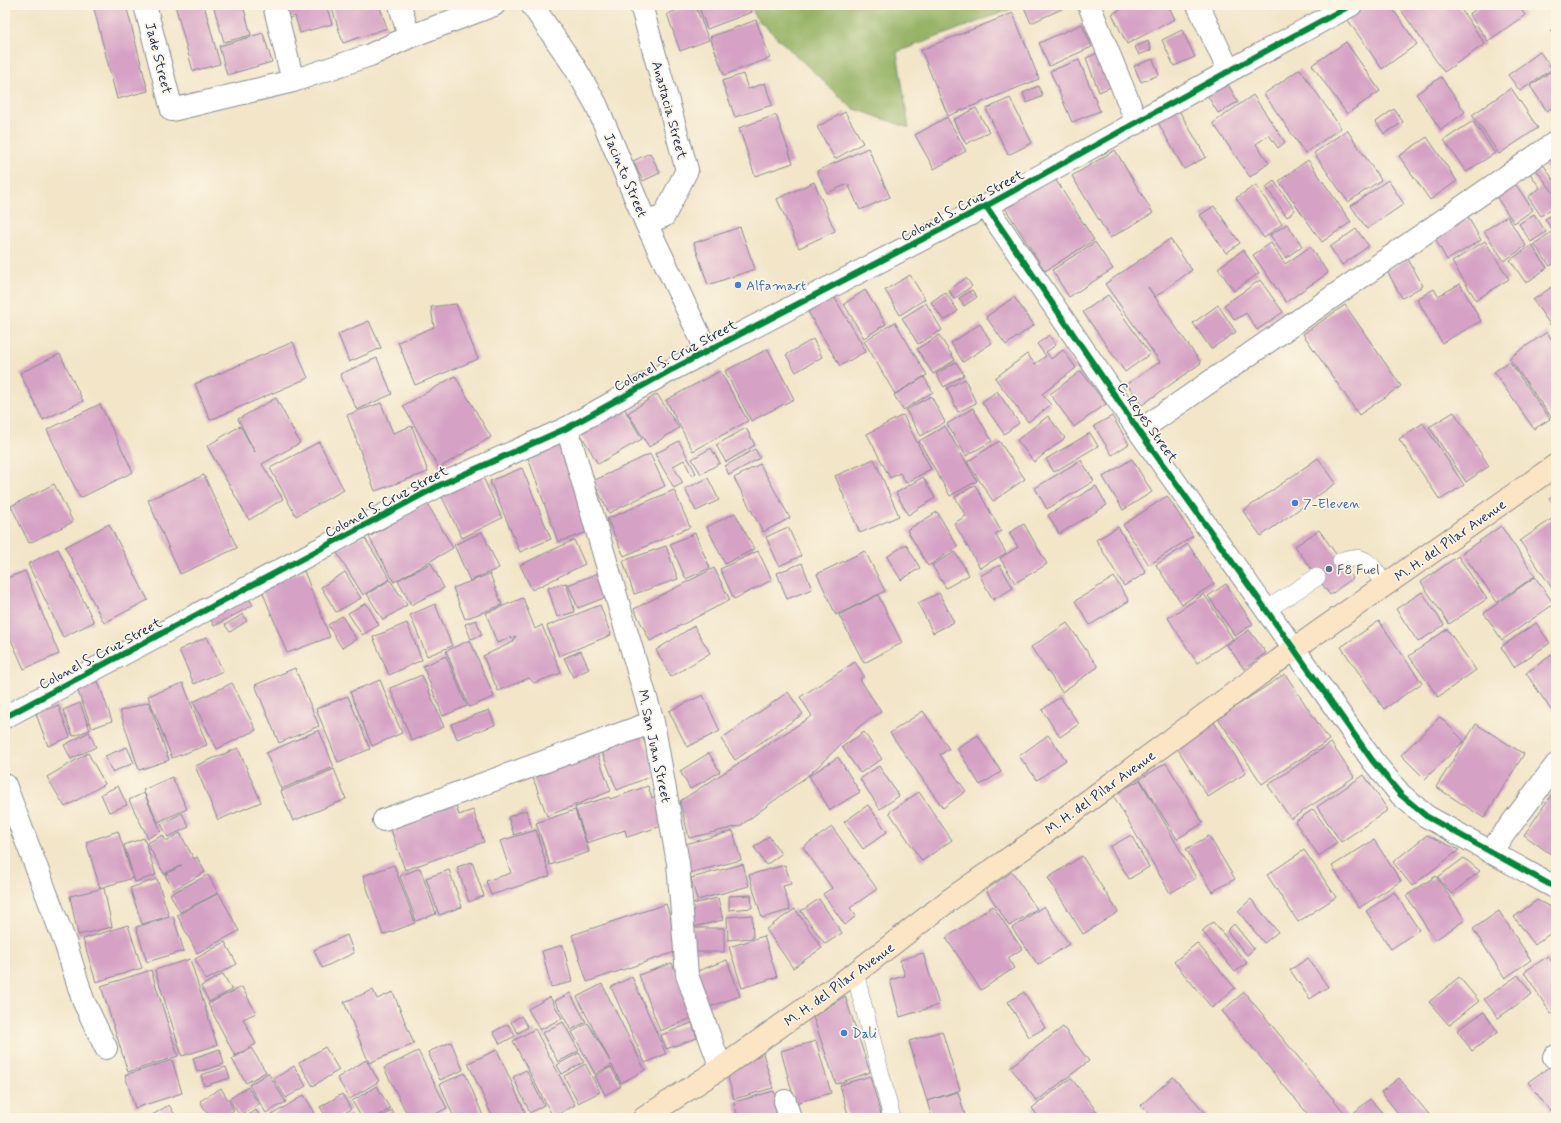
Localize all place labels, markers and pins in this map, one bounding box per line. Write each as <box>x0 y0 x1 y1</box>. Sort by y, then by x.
place label: Alfamart <box>746 277 806 295</box>
marker: Alfamart <box>733 280 743 290</box>
place label: 7-Eleven <box>1303 495 1361 513</box>
marker: 7-Eleven <box>1290 498 1300 508</box>
place label: F8 Fuel <box>1337 561 1380 579</box>
marker: F8 Fuel <box>1324 564 1334 574</box>
place label: Dali <box>852 1025 877 1043</box>
marker: Dali <box>839 1028 849 1038</box>

